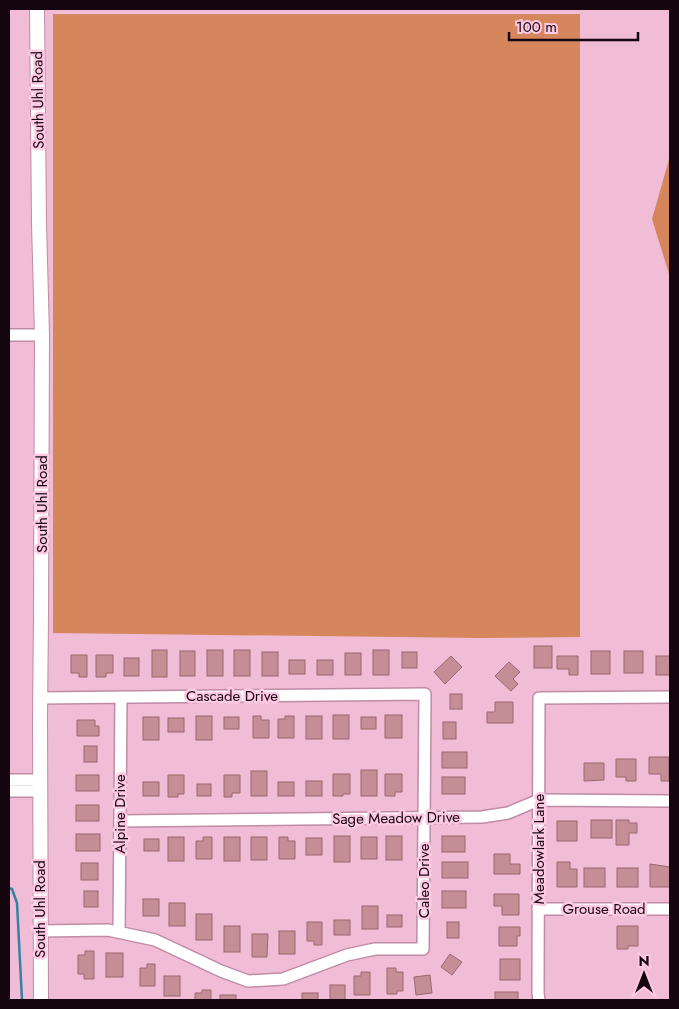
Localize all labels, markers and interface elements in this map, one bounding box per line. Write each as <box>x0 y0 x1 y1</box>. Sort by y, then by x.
scale bar <box>509 10 638 42</box>
text: 100 m <box>516 16 557 38</box>
street label: South Uhl Road <box>26 51 50 149</box>
street label: South Uhl Road <box>31 455 53 553</box>
street label: Cascade Drive <box>186 685 278 707</box>
street label: Alpine Drive <box>109 774 131 854</box>
street label: Meadowlark Lane <box>528 794 550 904</box>
street label: Sage Meadow Drive <box>332 806 460 830</box>
street label: Caleo Drive <box>413 843 435 918</box>
street label: South Uhl Road <box>29 860 51 958</box>
street label: Grouse Road <box>562 898 646 920</box>
north arrow <box>619 949 669 999</box>
text: N <box>638 951 650 971</box>

